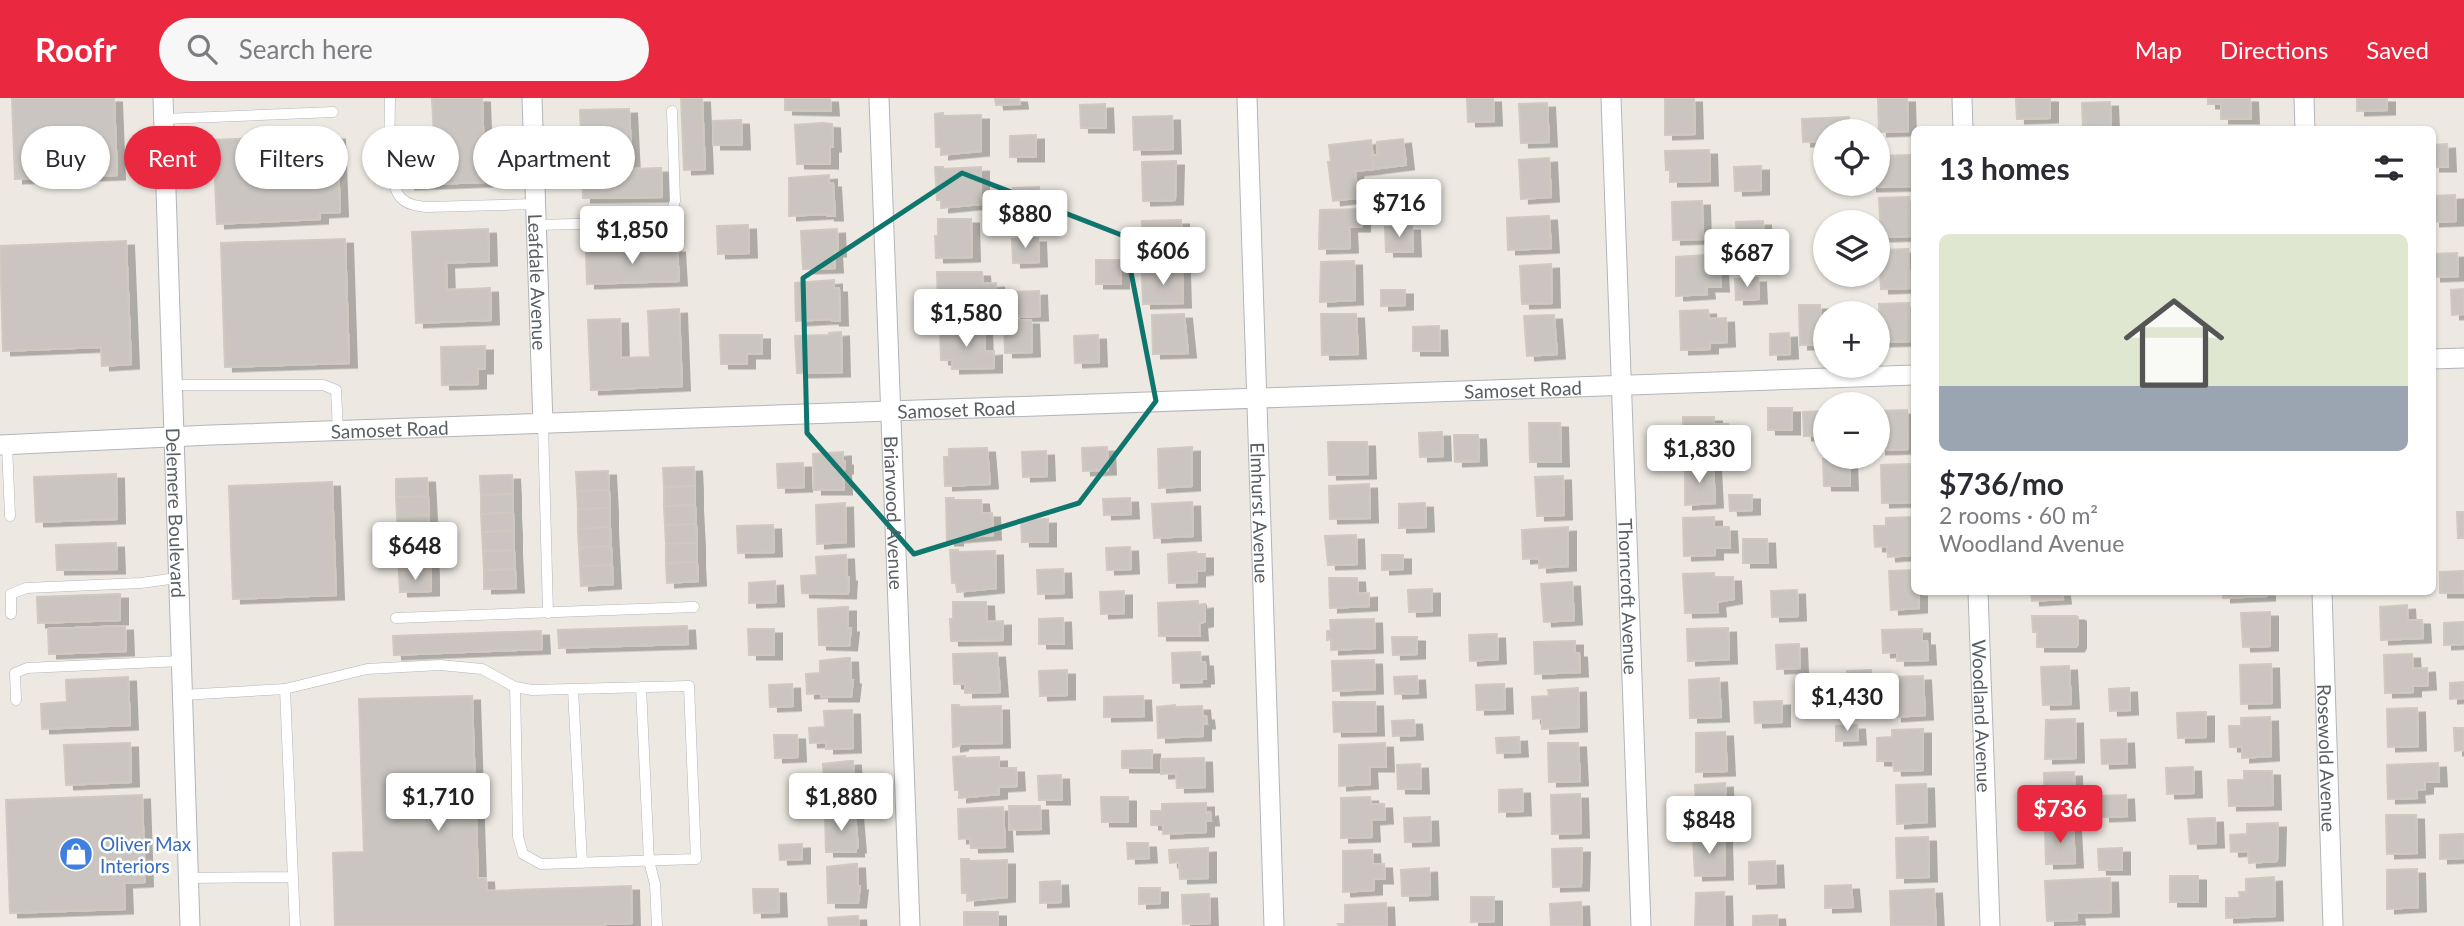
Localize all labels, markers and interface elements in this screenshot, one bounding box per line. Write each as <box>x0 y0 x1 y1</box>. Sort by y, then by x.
search box <box>159 18 649 81</box>
text: Roofr <box>35 29 117 69</box>
icon: search <box>183 30 221 68</box>
text: Search here <box>239 33 373 65</box>
text: Map <box>2135 35 2182 64</box>
text: Directions <box>2220 35 2328 64</box>
text: Saved <box>2366 35 2429 64</box>
map controls <box>1813 119 1890 469</box>
button: locate <box>1813 119 1890 196</box>
chip: Buy <box>21 126 110 189</box>
chip: Rent <box>124 126 221 189</box>
chip: Filters <box>235 126 348 189</box>
chip: New <box>362 126 459 189</box>
chip: Apartment <box>473 126 635 189</box>
icon: filters <box>2370 149 2408 187</box>
text: 13 homes <box>1939 150 2070 186</box>
pin: $716 <box>1358 180 1440 239</box>
text: $716 <box>1372 188 1426 216</box>
pin: $880 <box>984 190 1066 250</box>
text: $880 <box>998 199 1052 227</box>
pin: $1,850 <box>575 206 689 266</box>
button: layers <box>1813 210 1890 287</box>
street label: Leafdale Avenue <box>524 213 552 351</box>
text: $1,850 <box>596 215 668 243</box>
pin: $606 <box>1122 228 1204 287</box>
pin: $687 <box>1706 230 1788 289</box>
text: $606 <box>1136 236 1190 264</box>
text: $687 <box>1720 238 1774 266</box>
icon: home <box>2111 280 2237 406</box>
pin: $1,580 <box>909 289 1023 349</box>
text: $1,580 <box>930 298 1002 326</box>
button: + <box>1813 301 1890 378</box>
street label: Samoset Road <box>1464 375 1582 402</box>
button: − <box>1813 392 1890 469</box>
street label: Samoset Road <box>897 395 1016 422</box>
street label: Samoset Road <box>330 415 449 442</box>
pin: $1,830 <box>1642 426 1756 485</box>
street label: Delemere Boulevard <box>162 427 191 598</box>
text: $1,830 <box>1663 434 1735 462</box>
street label: Briarwood Avenue <box>880 435 909 590</box>
street label: Elmhurst Avenue <box>1247 442 1274 584</box>
text: $736/mo <box>1939 465 2064 501</box>
text: 2 rooms · 60 m² <box>1939 501 2098 529</box>
street label: Thorncroft Avenue <box>1615 518 1643 675</box>
pin: $648 <box>374 522 456 582</box>
text: Woodland Avenue <box>1939 529 2124 557</box>
text: $648 <box>388 531 442 559</box>
street label: Woodland Avenue <box>1968 639 1997 793</box>
pin: $1,430 <box>1790 674 1904 733</box>
text: $1,430 <box>1811 682 1883 710</box>
street label: Rosewold Avenue <box>2314 684 2341 832</box>
pin: $1,710 <box>381 774 495 833</box>
pin: $1,880 <box>784 774 898 833</box>
text: $1,710 <box>402 782 474 810</box>
text: $1,880 <box>805 782 877 810</box>
pin: $736 <box>2019 786 2101 845</box>
text: $736 <box>2033 794 2087 822</box>
pin: $848 <box>1668 796 1750 856</box>
text: $848 <box>1682 805 1736 833</box>
place label: Oliver Max Interiors <box>100 832 192 877</box>
shop icon: Oliver Max Interiors <box>57 835 95 873</box>

